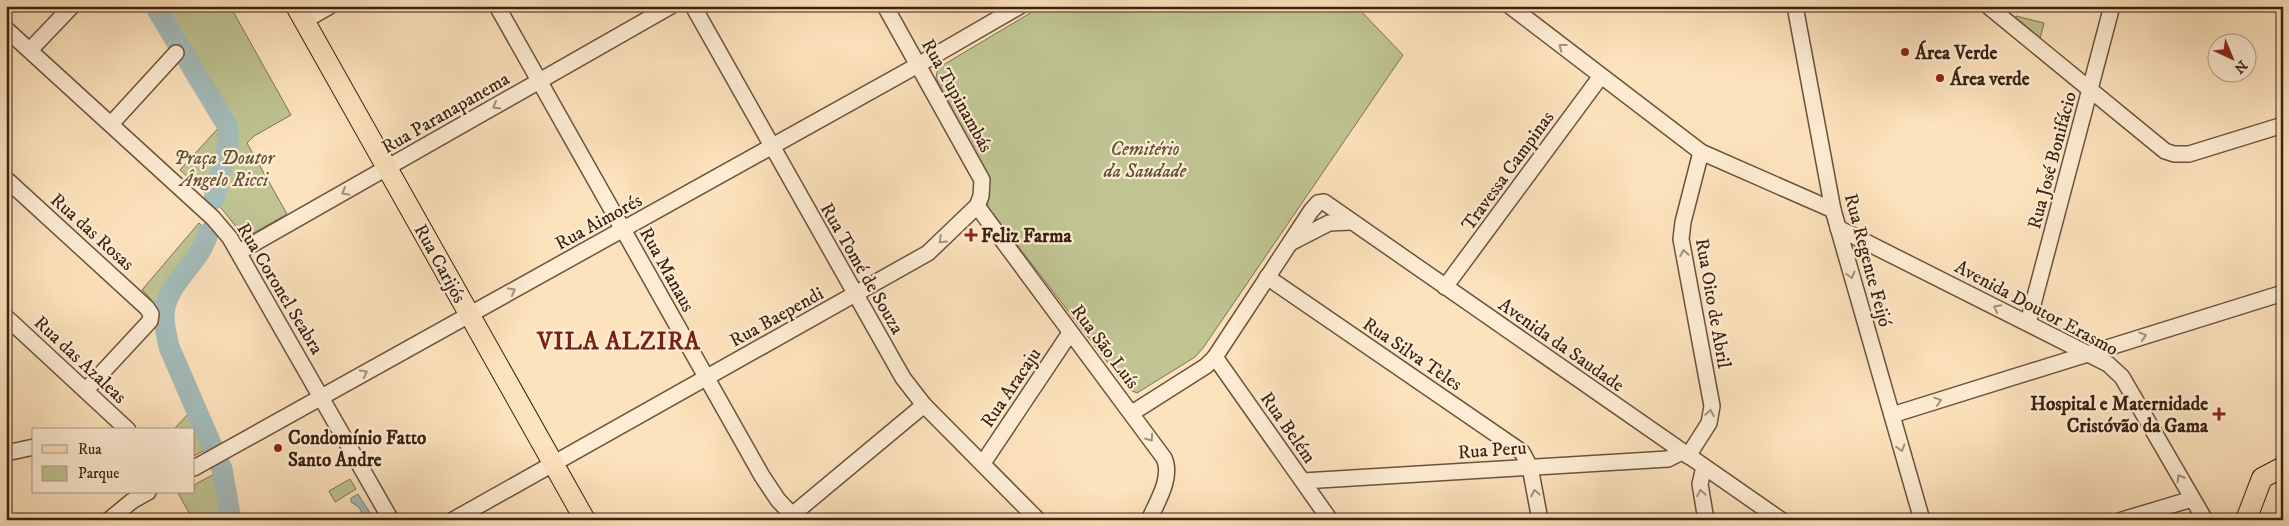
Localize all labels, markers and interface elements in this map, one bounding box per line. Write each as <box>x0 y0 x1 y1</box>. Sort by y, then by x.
north arrow <box>2206 32 2256 82</box>
street label: Rua Tupinambás <box>916 35 997 156</box>
place label: Área Verde <box>1914 40 1998 65</box>
one-way arrow <box>1559 44 1568 52</box>
marker: Área Verde <box>1899 46 1911 58</box>
text: N <box>2230 56 2251 77</box>
place label: Área verde <box>1949 66 2030 91</box>
street label: Rua Paranapanema <box>378 67 514 159</box>
marker: Área verde <box>1934 72 1946 84</box>
street label: Rua José Bonifácio <box>2023 89 2082 232</box>
one-way arrow <box>492 99 501 109</box>
street label: Travessa Campinas <box>1457 107 1559 235</box>
park label: Cemitério da Saudade <box>1103 138 1187 183</box>
park label: Praça Doutor Ângelo Ricci <box>174 147 277 192</box>
one-way arrow <box>341 186 350 196</box>
street label: Rua das Rosas <box>45 189 139 276</box>
street label: Rua Aimorés <box>551 189 646 256</box>
street label: Rua Regente Feijó <box>1839 191 1896 330</box>
street label: Rua Tomé de Souza <box>815 199 909 339</box>
street label: Rua Coronel Seabra <box>231 219 328 359</box>
street label: Rua Carijós <box>409 220 471 307</box>
street label: Rua Manaus <box>634 224 699 316</box>
place label: Feliz Farma <box>981 225 1072 248</box>
marker: Feliz Farma <box>965 229 977 241</box>
one-way arrow <box>939 234 948 243</box>
street label: Rua Oito de Abril <box>1690 236 1735 370</box>
one-way arrow <box>1679 249 1689 258</box>
street label: Avenida Doutor Erasmo <box>1951 256 2122 361</box>
one-way arrow <box>1846 270 1856 279</box>
street label: Rua Baependi <box>726 282 828 352</box>
one-way arrow <box>507 287 516 297</box>
street label: Avenida da Saudade <box>1494 293 1628 397</box>
street label: Rua São Luís <box>1066 300 1144 394</box>
one-way arrow <box>1993 304 2002 314</box>
street label: Rua das Azaleas <box>29 311 131 409</box>
street label: Rua Silva Teles <box>1358 313 1466 396</box>
district label: VILA ALZIRA <box>536 327 701 357</box>
one-way arrow <box>2138 332 2147 342</box>
street label: Rua Aracaju <box>976 344 1046 432</box>
one-way arrow <box>359 369 368 379</box>
street label: Rua Belém <box>1255 388 1321 468</box>
place label: Hospital e Maternidade Cristóvão da Gama <box>2030 393 2209 438</box>
one-way arrow <box>1933 396 1942 406</box>
marker: Hospital e Maternidade Cristóvão da Gama <box>2212 407 2226 421</box>
one-way arrow <box>1705 409 1715 418</box>
place label: Condomínio Fatto Santo Andre <box>288 427 426 472</box>
legend <box>32 428 195 494</box>
one-way arrow <box>1144 432 1153 442</box>
street label: Rua Peru <box>1457 437 1527 464</box>
text: Rua <box>78 440 102 459</box>
marker: Condomínio Fatto Santo Andre <box>272 442 284 454</box>
one-way arrow <box>1896 443 1906 452</box>
text: Parque <box>78 464 119 483</box>
one-way arrow <box>2177 474 2187 483</box>
one-way arrow <box>1530 489 1540 498</box>
one-way arrow <box>1697 489 1707 497</box>

